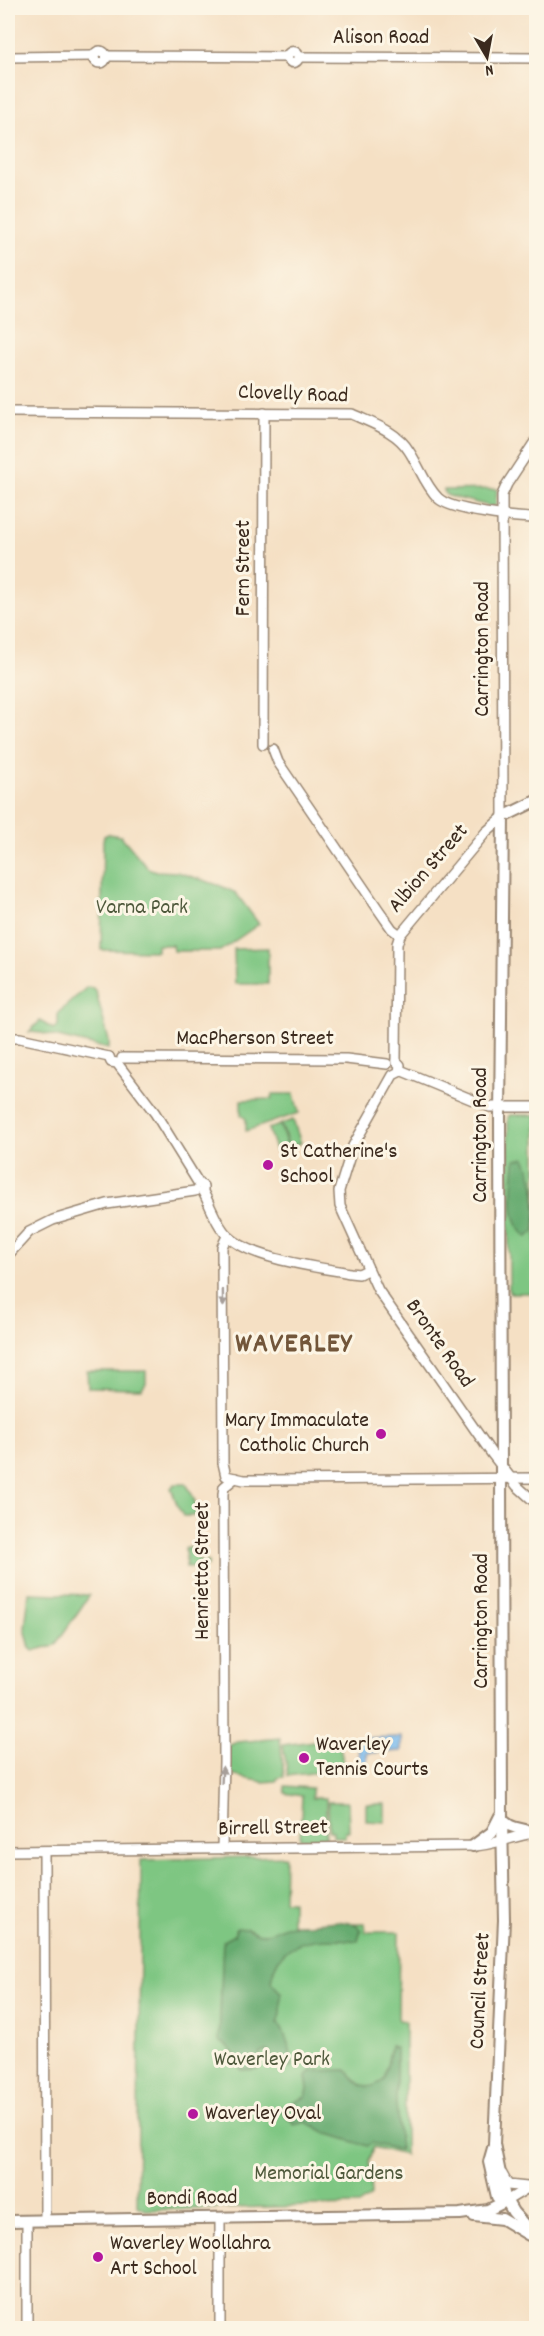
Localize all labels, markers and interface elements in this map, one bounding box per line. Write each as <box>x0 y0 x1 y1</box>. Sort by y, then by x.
street label: Alison Road <box>333 23 429 54</box>
north arrow <box>457 27 517 87</box>
text: N <box>483 57 495 81</box>
street label: Clovelly Road <box>237 378 349 412</box>
street label: Fern Street <box>229 520 260 616</box>
street label: Carrington Road <box>468 581 499 717</box>
street label: Albion Street <box>381 818 477 920</box>
park label: Varna Park <box>96 893 188 924</box>
street label: MacPherson Street <box>176 1024 334 1055</box>
street label: Carrington Road <box>466 1067 497 1203</box>
place label: St Catherine's School <box>280 1137 398 1193</box>
marker: St Catherine's School <box>261 1158 275 1172</box>
one-way arrow <box>218 1288 227 1307</box>
street label: Bronte Road <box>397 1293 481 1395</box>
district label: WAVERLEY <box>235 1326 353 1366</box>
place label: Mary Immaculate Catholic Church <box>225 1406 369 1462</box>
marker: Mary Immaculate Catholic Church <box>374 1427 388 1441</box>
street label: Henrietta Street <box>188 1502 219 1640</box>
street label: Carrington Road <box>467 1553 498 1689</box>
place label: Waverley Tennis Courts <box>316 1730 429 1786</box>
marker: Waverley Tennis Courts <box>297 1751 311 1765</box>
one-way arrow <box>218 1765 227 1784</box>
street label: Birrell Street <box>218 1813 328 1845</box>
street label: Council Street <box>462 1932 500 2050</box>
park label: Waverley Park <box>214 2045 330 2076</box>
place label: Waverley Oval <box>205 2099 321 2130</box>
marker: Waverley Oval <box>186 2107 200 2121</box>
park label: Memorial Gardens <box>254 2159 404 2190</box>
street label: Bondi Road <box>146 2183 238 2215</box>
place label: Waverley Woollahra Art School <box>110 2229 271 2285</box>
marker: Waverley Woollahra Art School <box>91 2250 105 2264</box>

